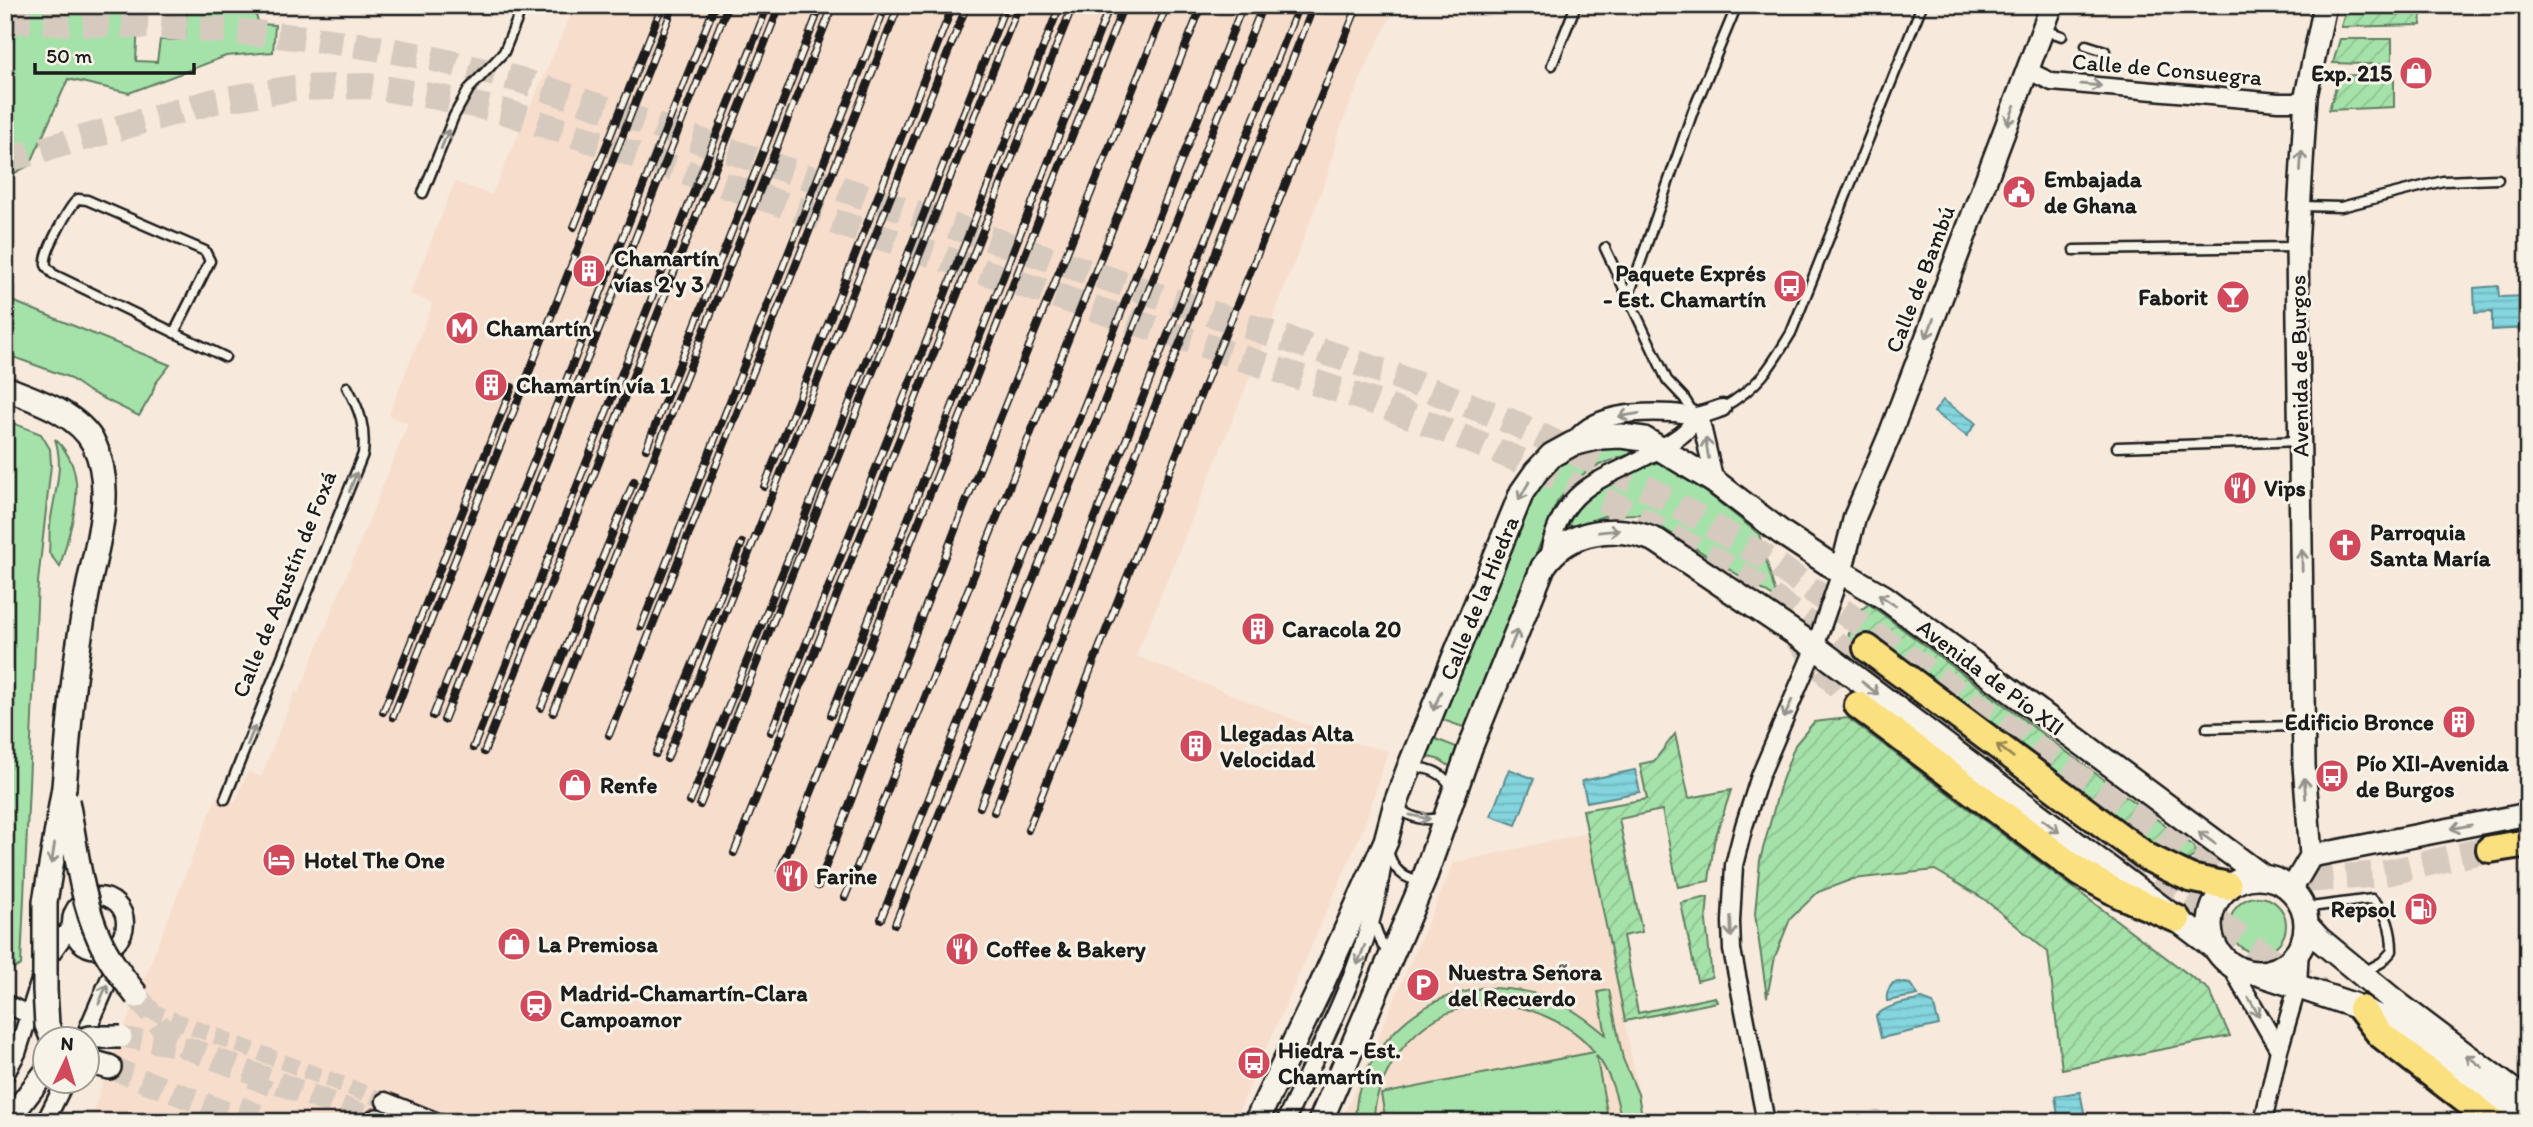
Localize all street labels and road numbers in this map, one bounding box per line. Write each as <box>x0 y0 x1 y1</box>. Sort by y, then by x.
street label: Calle de Consuegra <box>2071 47 2263 91</box>
street label: Calle de Bambú <box>1879 201 1961 357</box>
street label: Avenida de Burgos <box>2283 275 2315 457</box>
street label: Calle de Agustín de Foxá <box>226 466 342 702</box>
street label: Calle de la Hiedra <box>1433 512 1525 684</box>
street label: Avenida de Pío XII <box>1912 613 2070 741</box>

